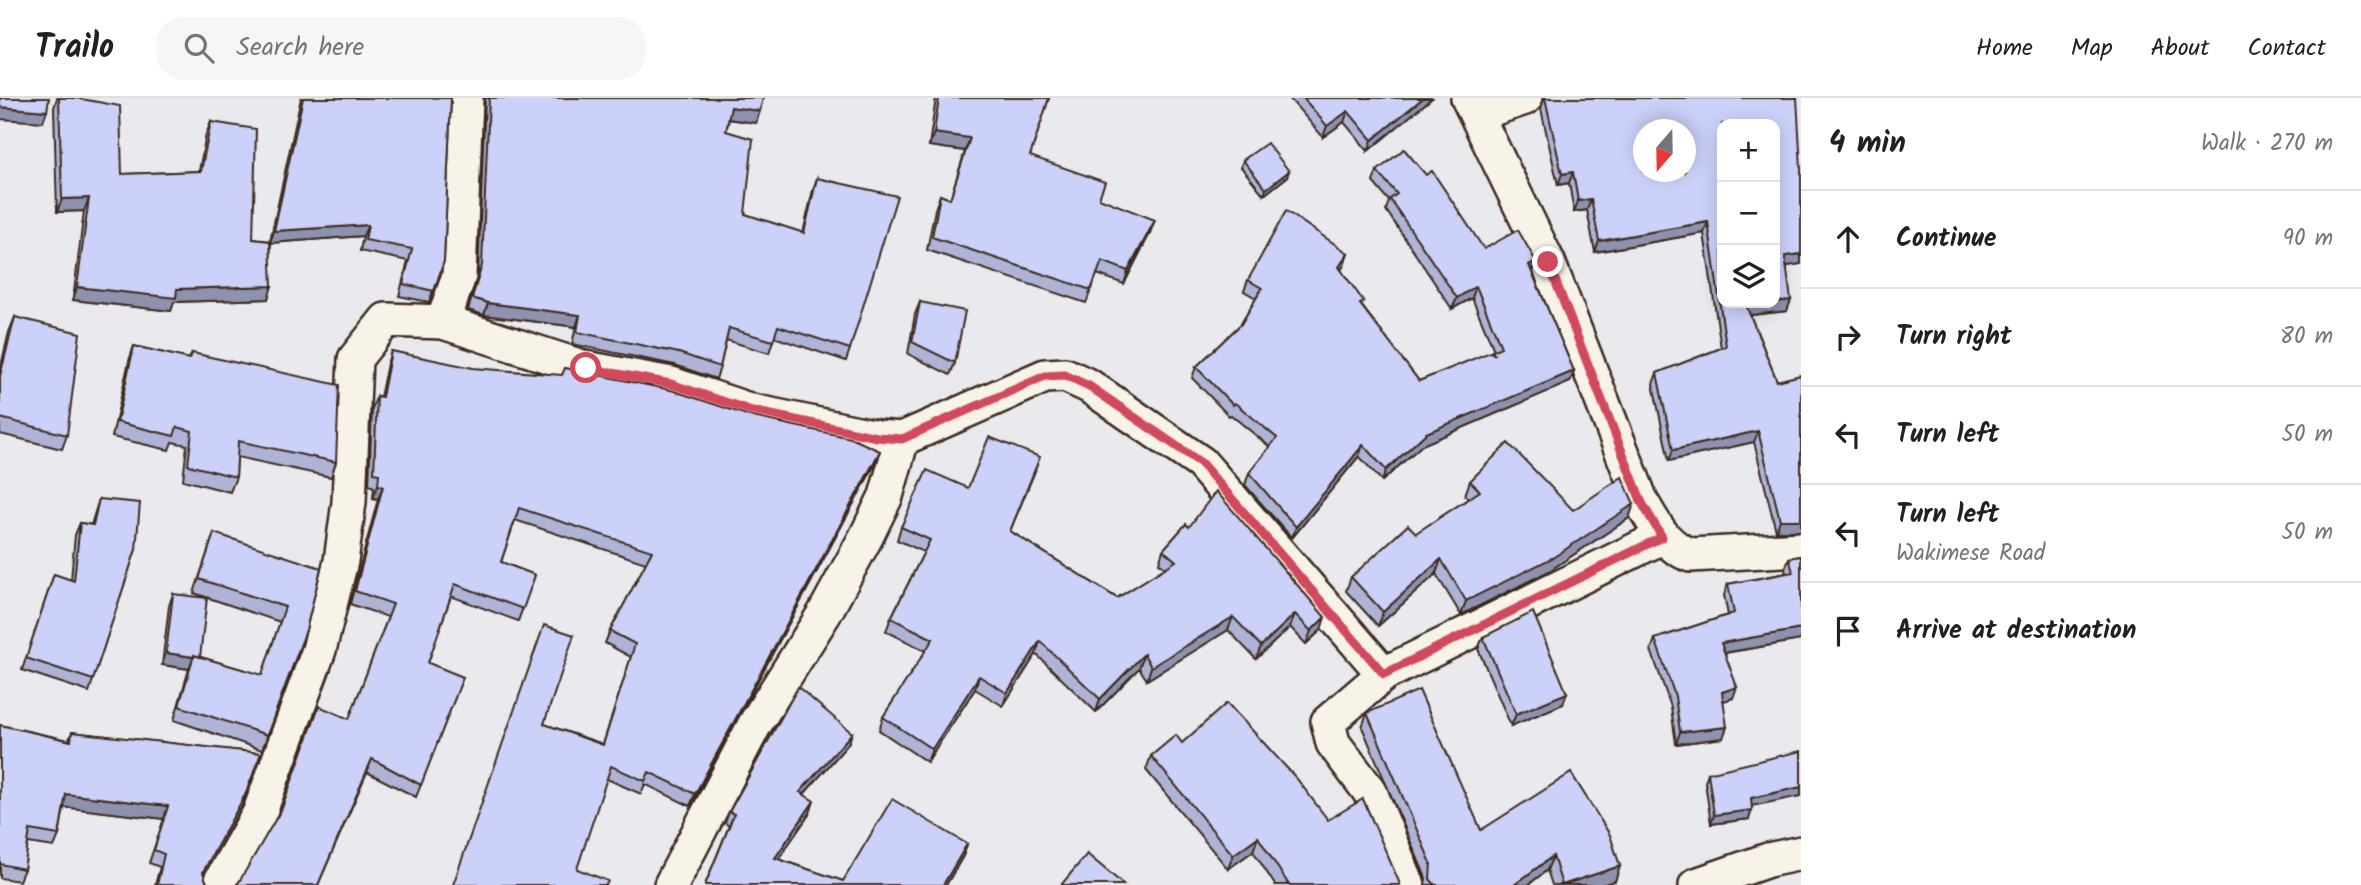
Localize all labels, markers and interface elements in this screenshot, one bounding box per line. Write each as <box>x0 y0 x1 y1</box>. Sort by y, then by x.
search box <box>156 17 646 80</box>
text: Trailo <box>35 22 114 75</box>
text: Search here <box>236 27 364 69</box>
icon: search <box>180 29 218 67</box>
text: Home <box>1976 29 2033 68</box>
text: Map <box>2071 29 2113 68</box>
text: About <box>2151 29 2209 68</box>
text: Contact <box>2247 29 2326 68</box>
north arrow <box>1633 119 1696 182</box>
map controls <box>1717 119 1780 308</box>
button: + <box>1717 119 1780 182</box>
text: 4 min <box>1829 120 1906 168</box>
text: Walk · 270 m <box>2201 126 2333 162</box>
button: − <box>1717 182 1780 245</box>
text: Continue <box>1896 218 1997 260</box>
icon: ahead <box>1829 220 1867 258</box>
text: 90 m <box>2283 221 2333 257</box>
button: layers <box>1717 245 1780 308</box>
route end <box>1532 246 1563 277</box>
text: Turn right <box>1896 316 2012 358</box>
icon: right <box>1829 318 1867 356</box>
text: 80 m <box>2280 319 2333 355</box>
route start <box>570 352 601 383</box>
text: Turn left <box>1896 414 1999 456</box>
icon: left <box>1829 416 1867 454</box>
text: 50 m <box>2282 417 2333 453</box>
text: Turn left <box>1896 494 1999 536</box>
icon: left <box>1829 514 1867 552</box>
text: 50 m <box>2282 515 2333 551</box>
text: Wakimese Road <box>1896 536 2045 572</box>
text: Arrive at destination <box>1896 610 2136 652</box>
icon: arrive <box>1829 612 1867 650</box>

